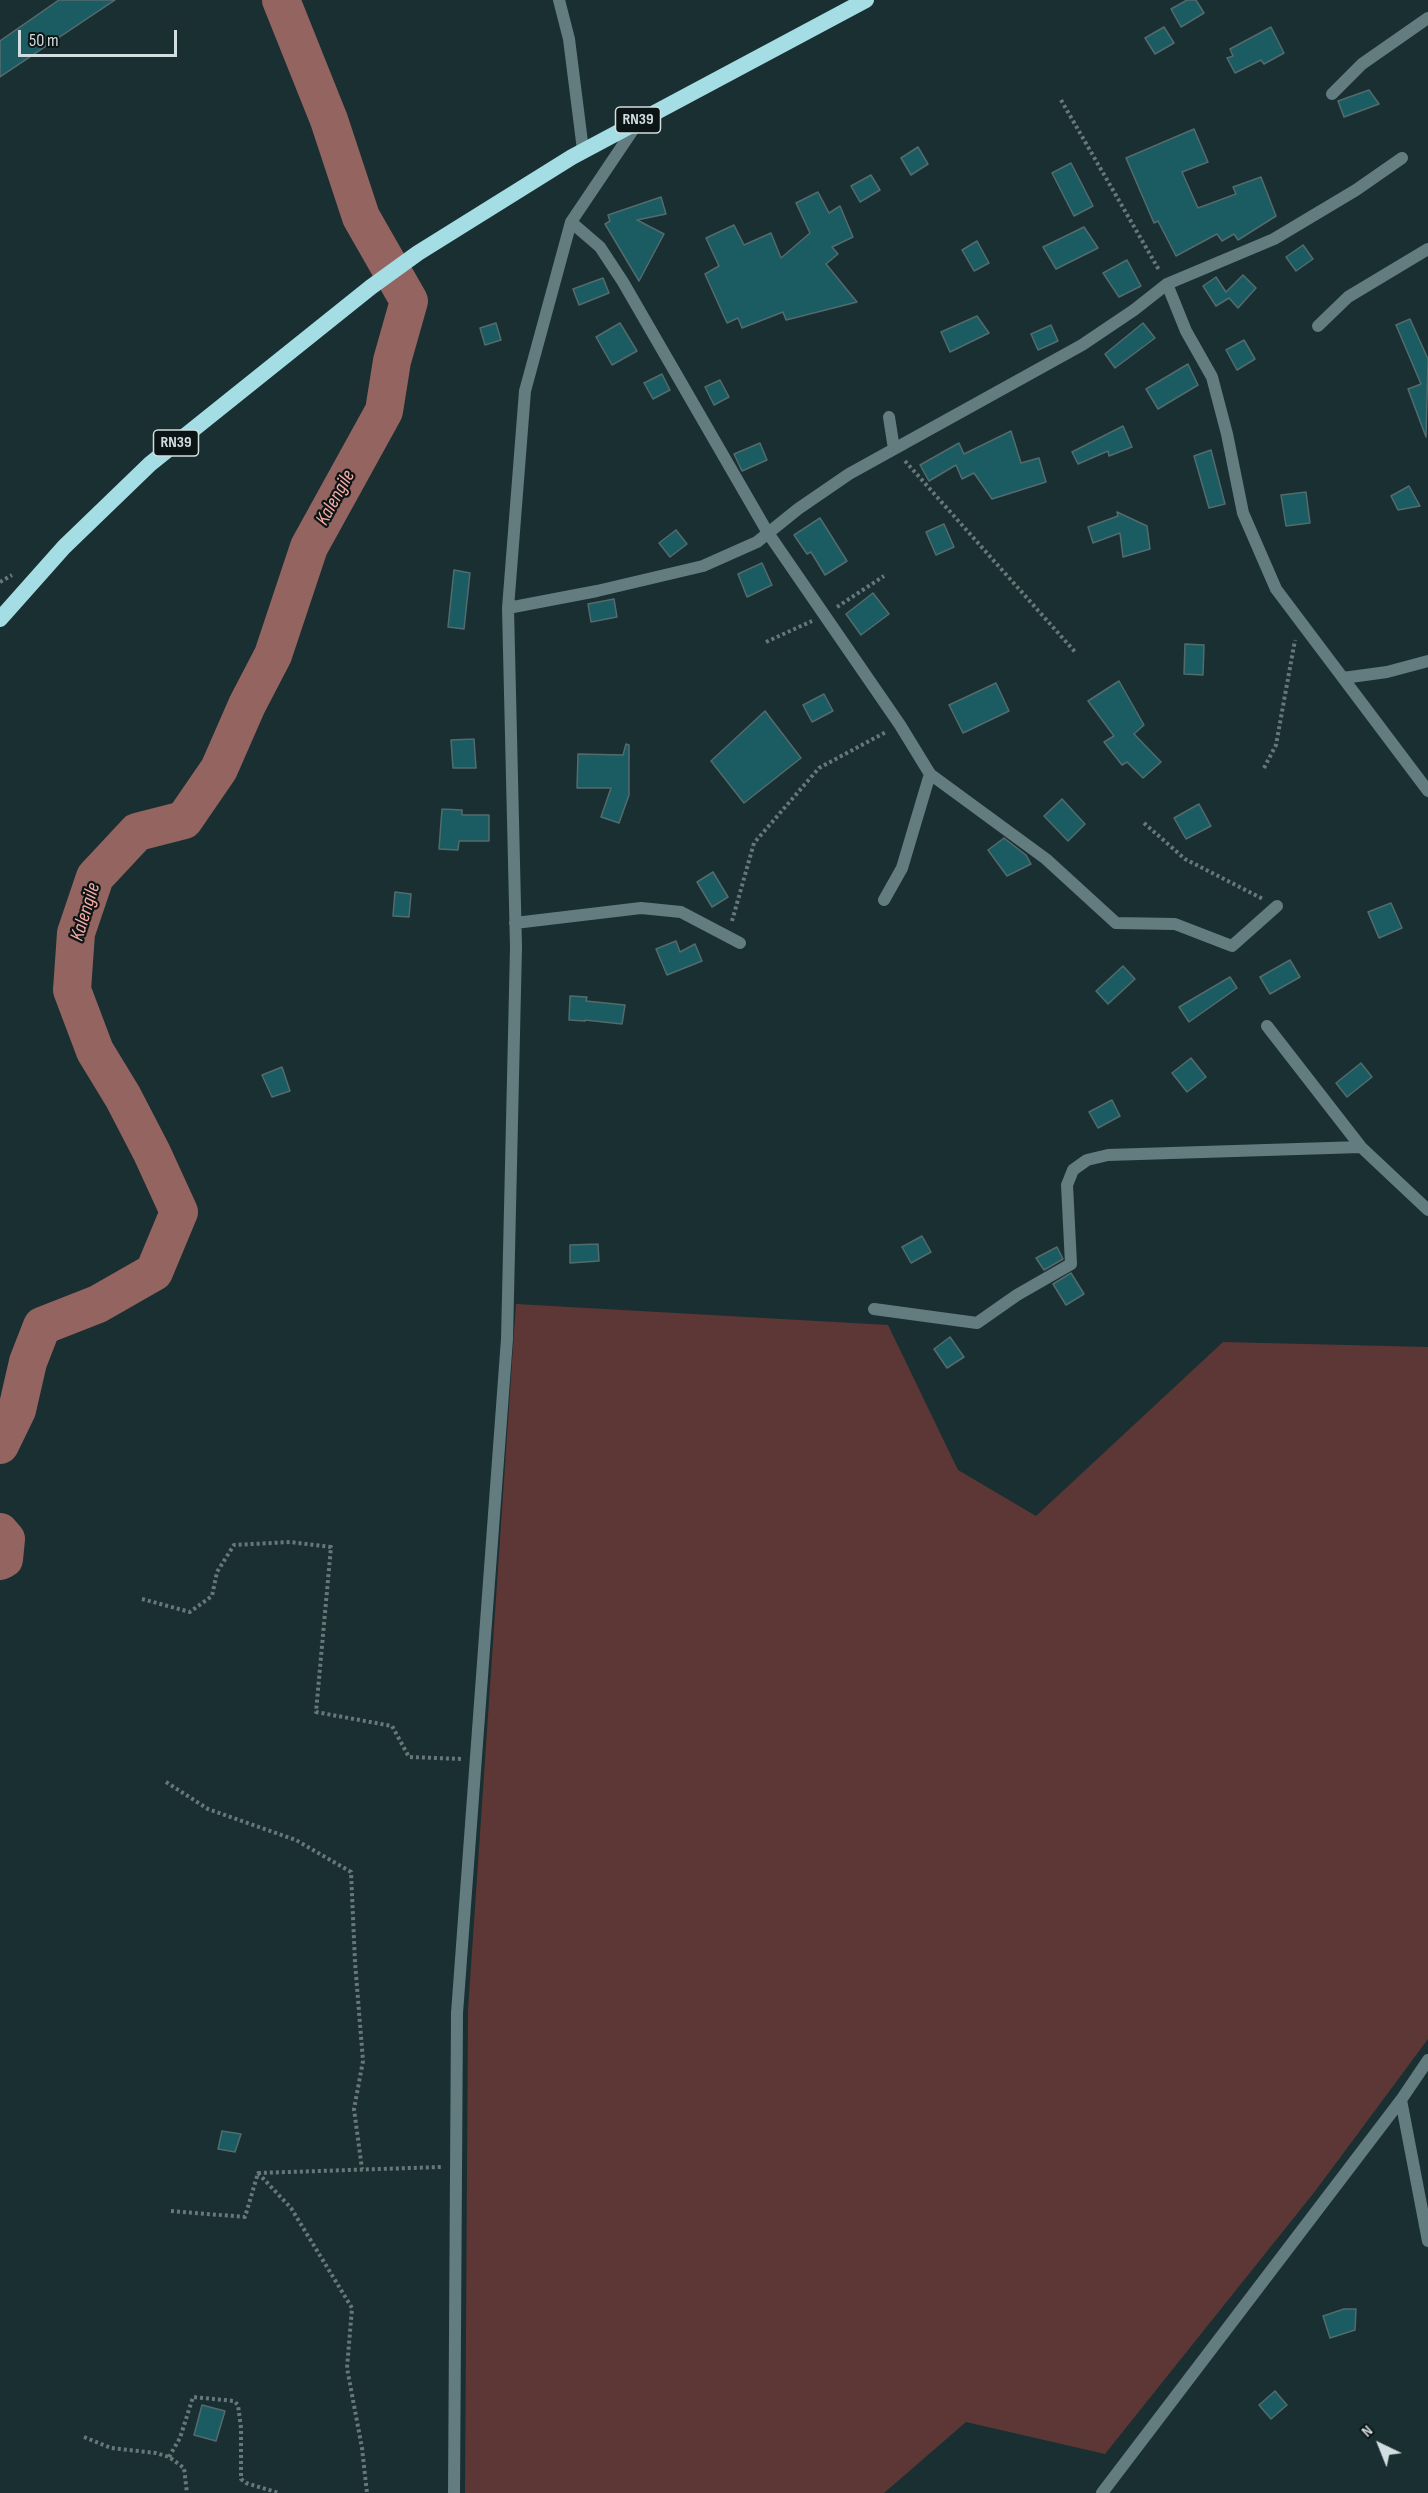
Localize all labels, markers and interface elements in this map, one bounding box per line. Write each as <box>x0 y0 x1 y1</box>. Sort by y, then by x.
scale bar <box>21 18 180 56</box>
text: 50 m <box>29 30 59 51</box>
road number: RN39 <box>616 107 660 133</box>
road number: RN39 <box>154 430 198 456</box>
water label: Kalengile <box>311 466 361 530</box>
water label: Kalengile <box>66 880 106 944</box>
north arrow <box>1350 2415 1410 2475</box>
text: N <box>1358 2422 1377 2441</box>

